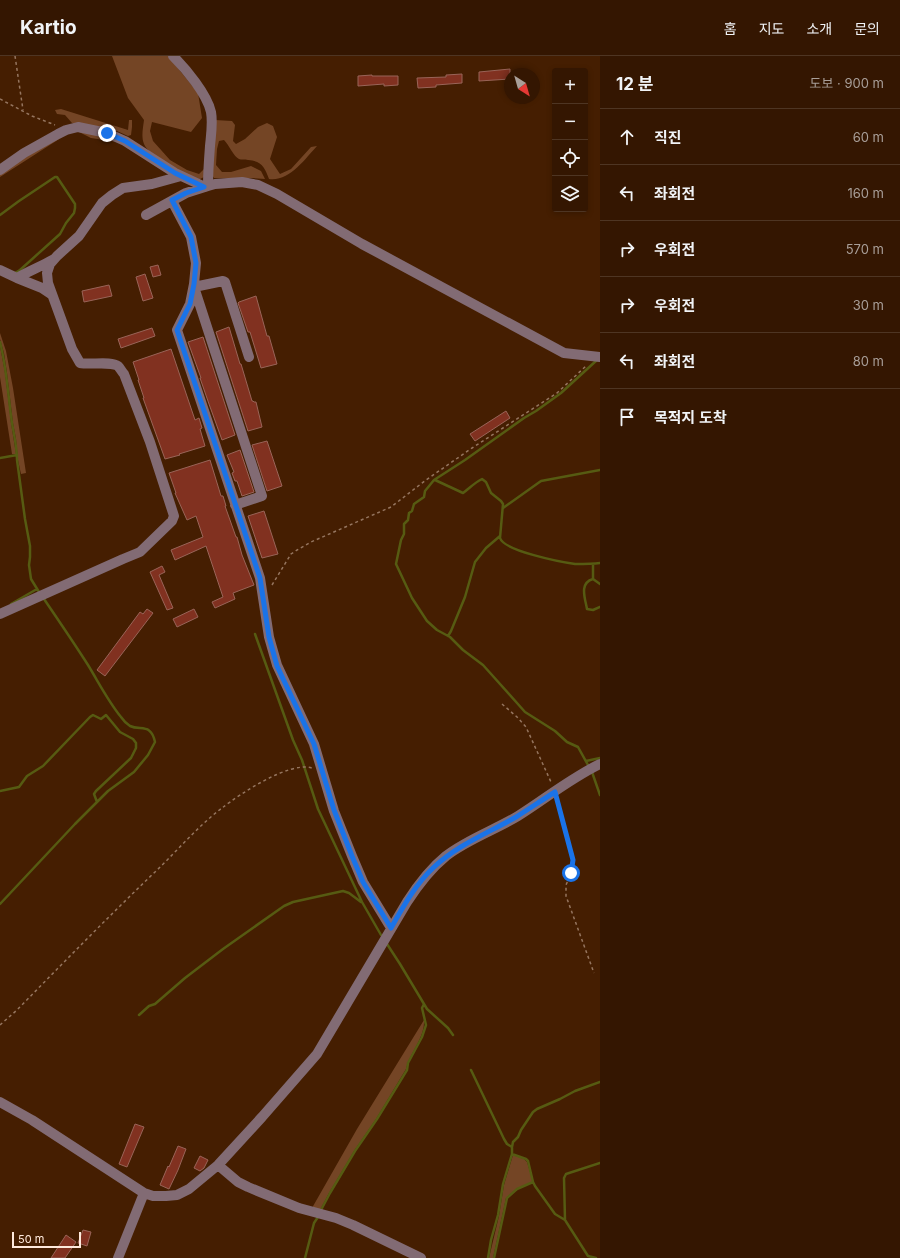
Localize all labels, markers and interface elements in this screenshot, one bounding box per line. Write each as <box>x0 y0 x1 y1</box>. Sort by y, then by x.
text: Kartio <box>20 16 77 39</box>
text: 홈 <box>724 20 737 37</box>
text: 지도 <box>759 20 784 37</box>
text: 소개 <box>806 20 832 37</box>
text: 문의 <box>854 20 880 37</box>
north arrow <box>504 68 540 104</box>
map controls <box>552 68 588 212</box>
button: + <box>552 68 588 104</box>
text: 12 분 <box>616 74 654 94</box>
text: 도보 · 900 m <box>810 75 884 91</box>
button: − <box>552 104 588 140</box>
route end <box>98 124 116 142</box>
icon: ahead <box>616 126 638 148</box>
text: 직진 <box>654 128 682 147</box>
text: 60 m <box>853 129 884 145</box>
button: locate <box>552 140 588 176</box>
button: layers <box>552 176 588 212</box>
icon: left <box>616 182 638 204</box>
text: 좌회전 <box>654 184 695 203</box>
text: 160 m <box>847 185 884 201</box>
icon: right <box>616 238 638 260</box>
text: 우회전 <box>654 240 695 259</box>
text: 570 m <box>846 241 884 257</box>
icon: right <box>616 294 638 316</box>
text: 우회전 <box>654 296 695 315</box>
text: 30 m <box>853 297 884 313</box>
icon: left <box>616 350 638 372</box>
text: 좌회전 <box>654 352 695 371</box>
text: 80 m <box>853 353 884 369</box>
icon: arrive <box>616 406 638 428</box>
text: 목적지 도착 <box>654 408 727 427</box>
route start <box>562 864 580 882</box>
scale bar <box>12 1230 81 1249</box>
text: 50 m <box>18 1232 44 1246</box>

